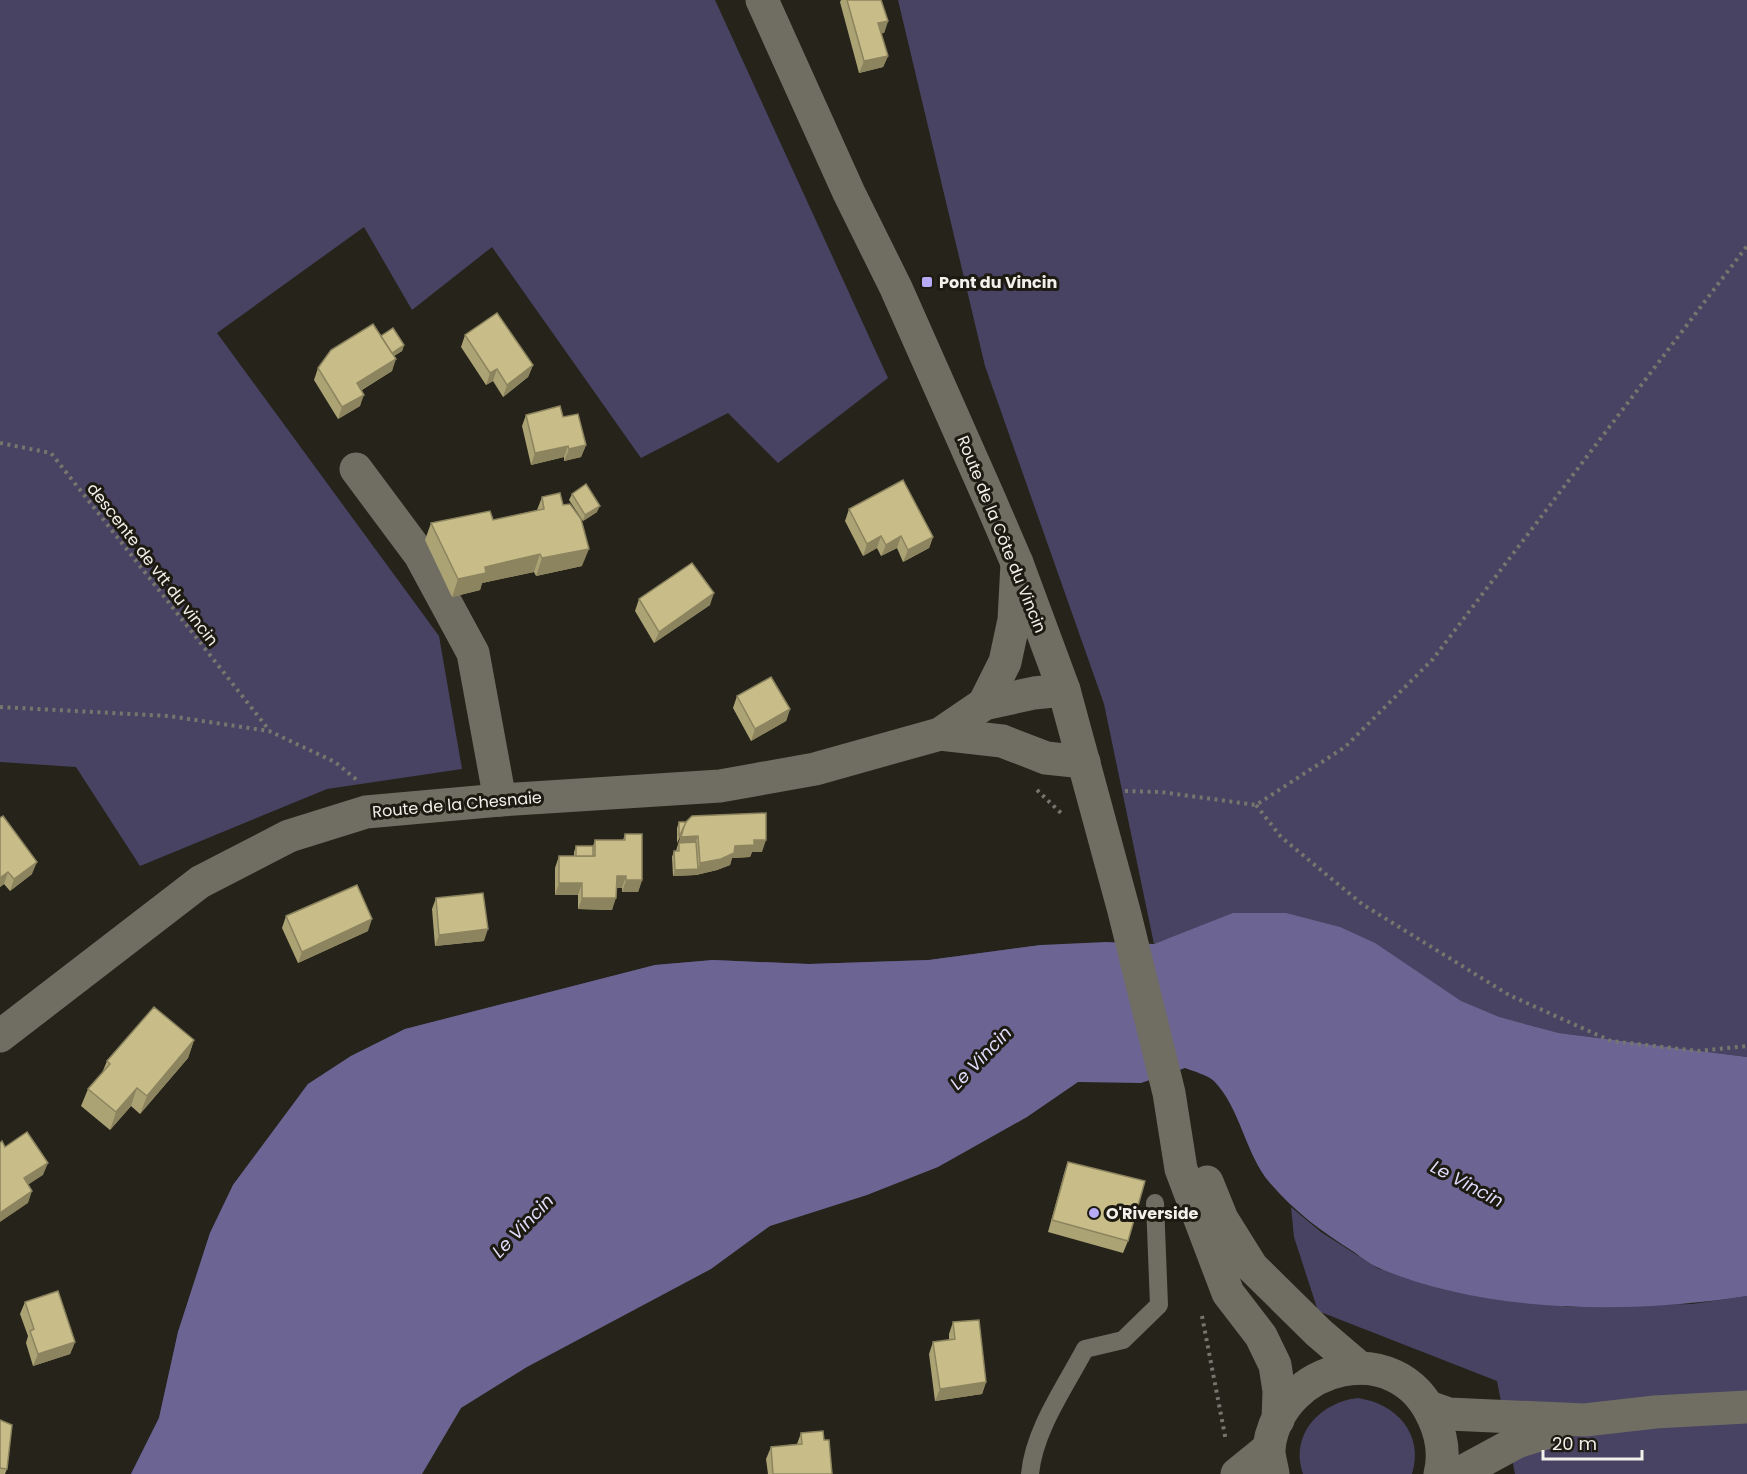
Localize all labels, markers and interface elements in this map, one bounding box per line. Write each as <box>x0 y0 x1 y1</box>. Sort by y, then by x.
place label: Pont du Vincin <box>939 271 1057 294</box>
marker: Pont du Vincin <box>920 275 934 289</box>
street label: Route de la Côte du Vincin <box>951 432 1052 636</box>
street label: descente de vtt du vincin <box>82 478 224 651</box>
street label: Route de la Chesnaie <box>371 786 543 823</box>
water label: Le Vincin <box>944 1020 1017 1095</box>
water label: Le Vincin <box>1426 1154 1508 1213</box>
water label: Le Vincin <box>486 1188 559 1263</box>
place label: O'Riverside <box>1106 1202 1198 1225</box>
marker: O'Riverside <box>1087 1206 1101 1220</box>
scale bar <box>1543 1423 1642 1461</box>
text: 20 m <box>1552 1431 1597 1456</box>

